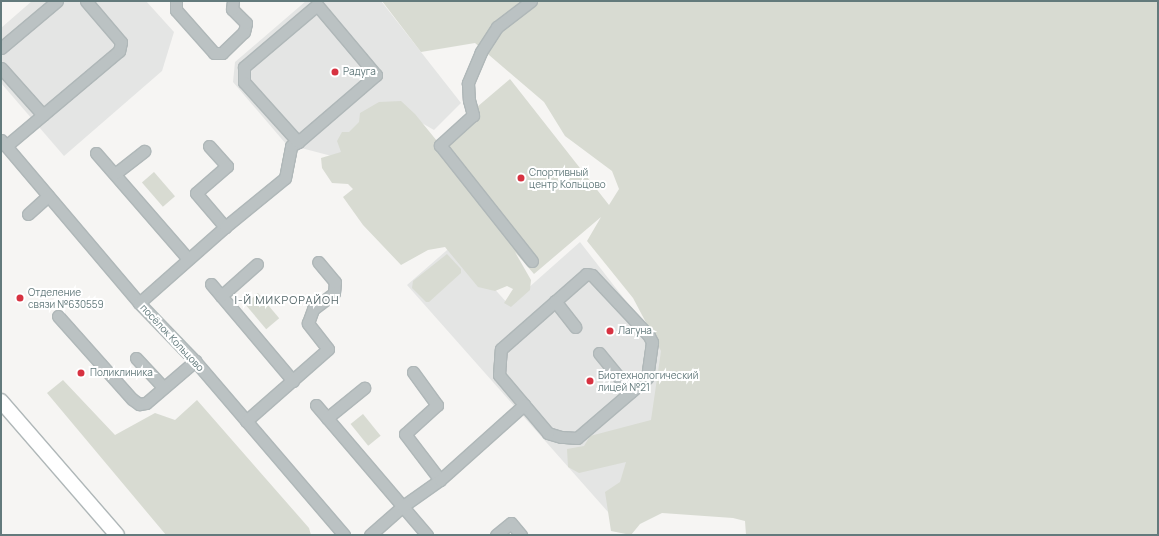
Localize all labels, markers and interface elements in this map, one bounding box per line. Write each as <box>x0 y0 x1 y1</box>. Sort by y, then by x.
place label: Радуга <box>343 66 376 78</box>
marker: Радуга <box>330 67 340 77</box>
place label: Спортивный центр Кольцово <box>529 166 606 190</box>
marker: Спортивный центр Кольцово <box>516 173 526 183</box>
place label: Отделение связи №630559 <box>28 286 104 310</box>
marker: Отделение связи №630559 <box>15 293 25 303</box>
district label: I-Й МИКРОРАЙОН <box>234 293 340 307</box>
street label: посёлок Кольцово <box>138 302 206 374</box>
place label: Лагуна <box>618 325 652 337</box>
marker: Лагуна <box>605 326 615 336</box>
marker: Поликлиника <box>75 367 87 379</box>
place label: Поликлиника <box>90 367 153 379</box>
place label: Биотехнологический лицей №21 <box>598 369 698 392</box>
marker: Биотехнологический лицей №21 <box>585 376 595 386</box>

